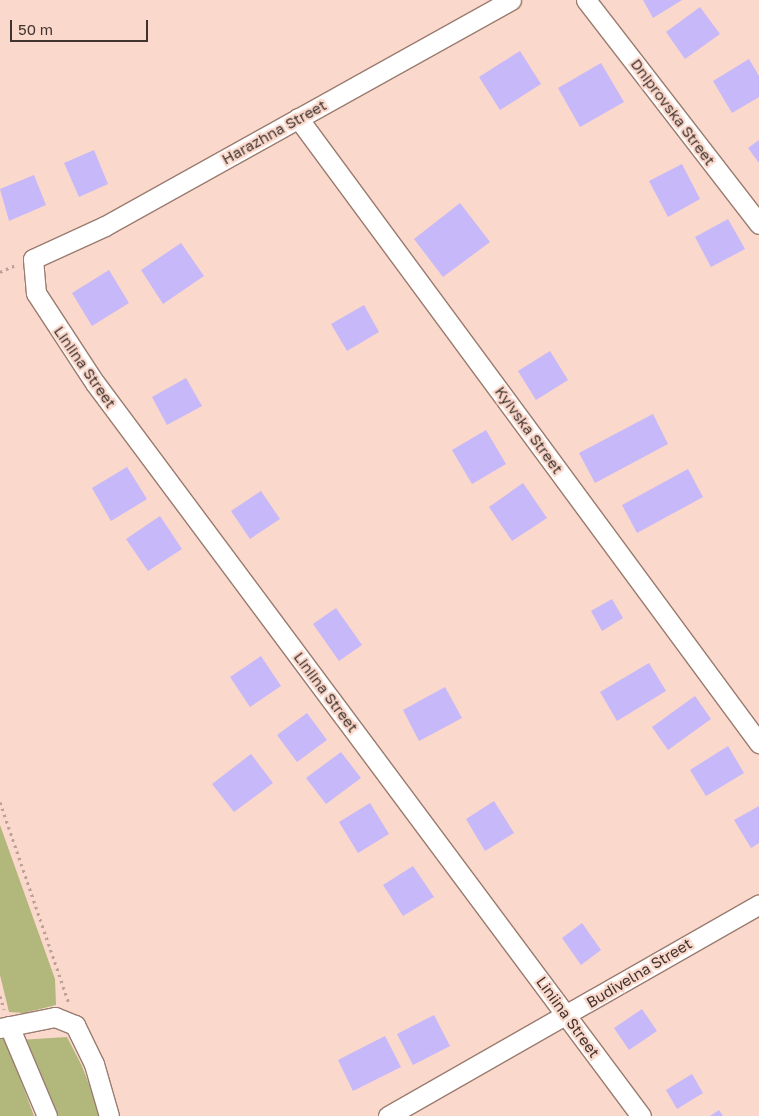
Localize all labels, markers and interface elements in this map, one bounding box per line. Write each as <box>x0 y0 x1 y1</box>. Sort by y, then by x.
scale bar <box>12 10 150 42</box>
text: 50 m <box>18 20 53 38</box>
street label: Dniprovska Street <box>627 55 719 169</box>
street label: Harazhna Street <box>219 96 329 168</box>
street label: Liniina Street <box>50 323 120 411</box>
street label: Kyivska Street <box>491 383 567 477</box>
street label: Liniina Street <box>290 648 362 736</box>
street label: Budivelna Street <box>583 934 695 1012</box>
street label: Liniina Street <box>533 973 603 1061</box>

